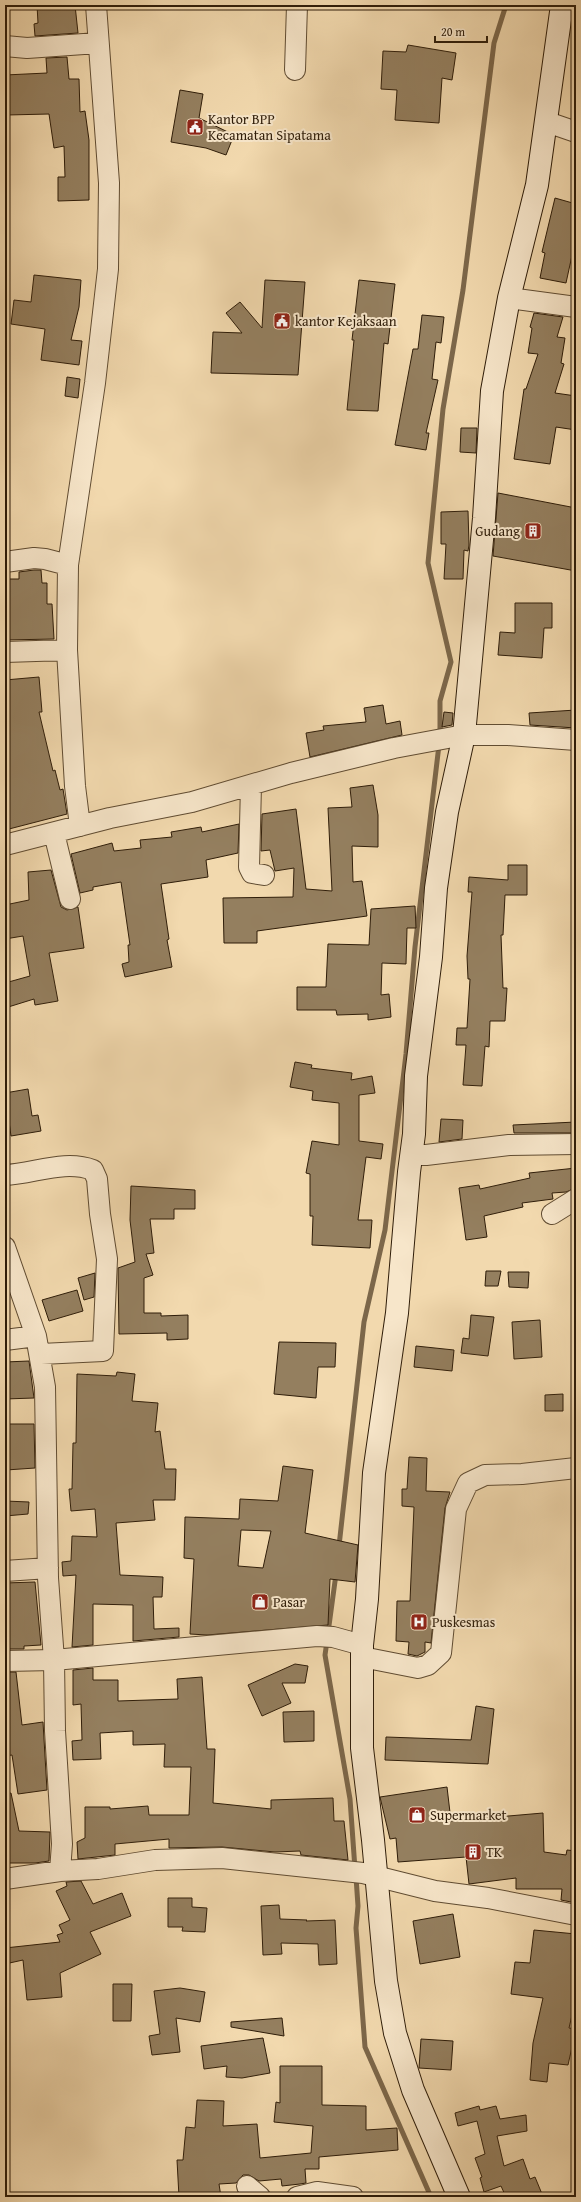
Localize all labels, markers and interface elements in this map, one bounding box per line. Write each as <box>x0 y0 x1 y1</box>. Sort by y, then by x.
scale bar <box>435 18 487 44</box>
text: 20 m <box>441 23 465 40</box>
place label: Kantor BPP Kecamatan Sipatama <box>208 109 331 145</box>
public building icon: Kantor BPP Kecamatan Sipatama <box>185 117 205 137</box>
public building icon: kantor Kejaksaan <box>272 311 292 331</box>
place label: kantor Kejaksaan <box>295 311 397 331</box>
place label: Gudang <box>475 521 520 541</box>
building icon: Gudang <box>523 521 543 541</box>
shop icon: Pasar <box>250 1592 270 1612</box>
place label: Pasar <box>273 1592 305 1612</box>
hospital icon: Puskesmas <box>409 1612 429 1632</box>
place label: Puskesmas <box>432 1612 495 1632</box>
shop icon: Supermarket <box>407 1805 427 1825</box>
place label: Supermarket <box>430 1805 507 1825</box>
building icon: TK <box>463 1842 483 1862</box>
place label: TK <box>486 1842 503 1862</box>

